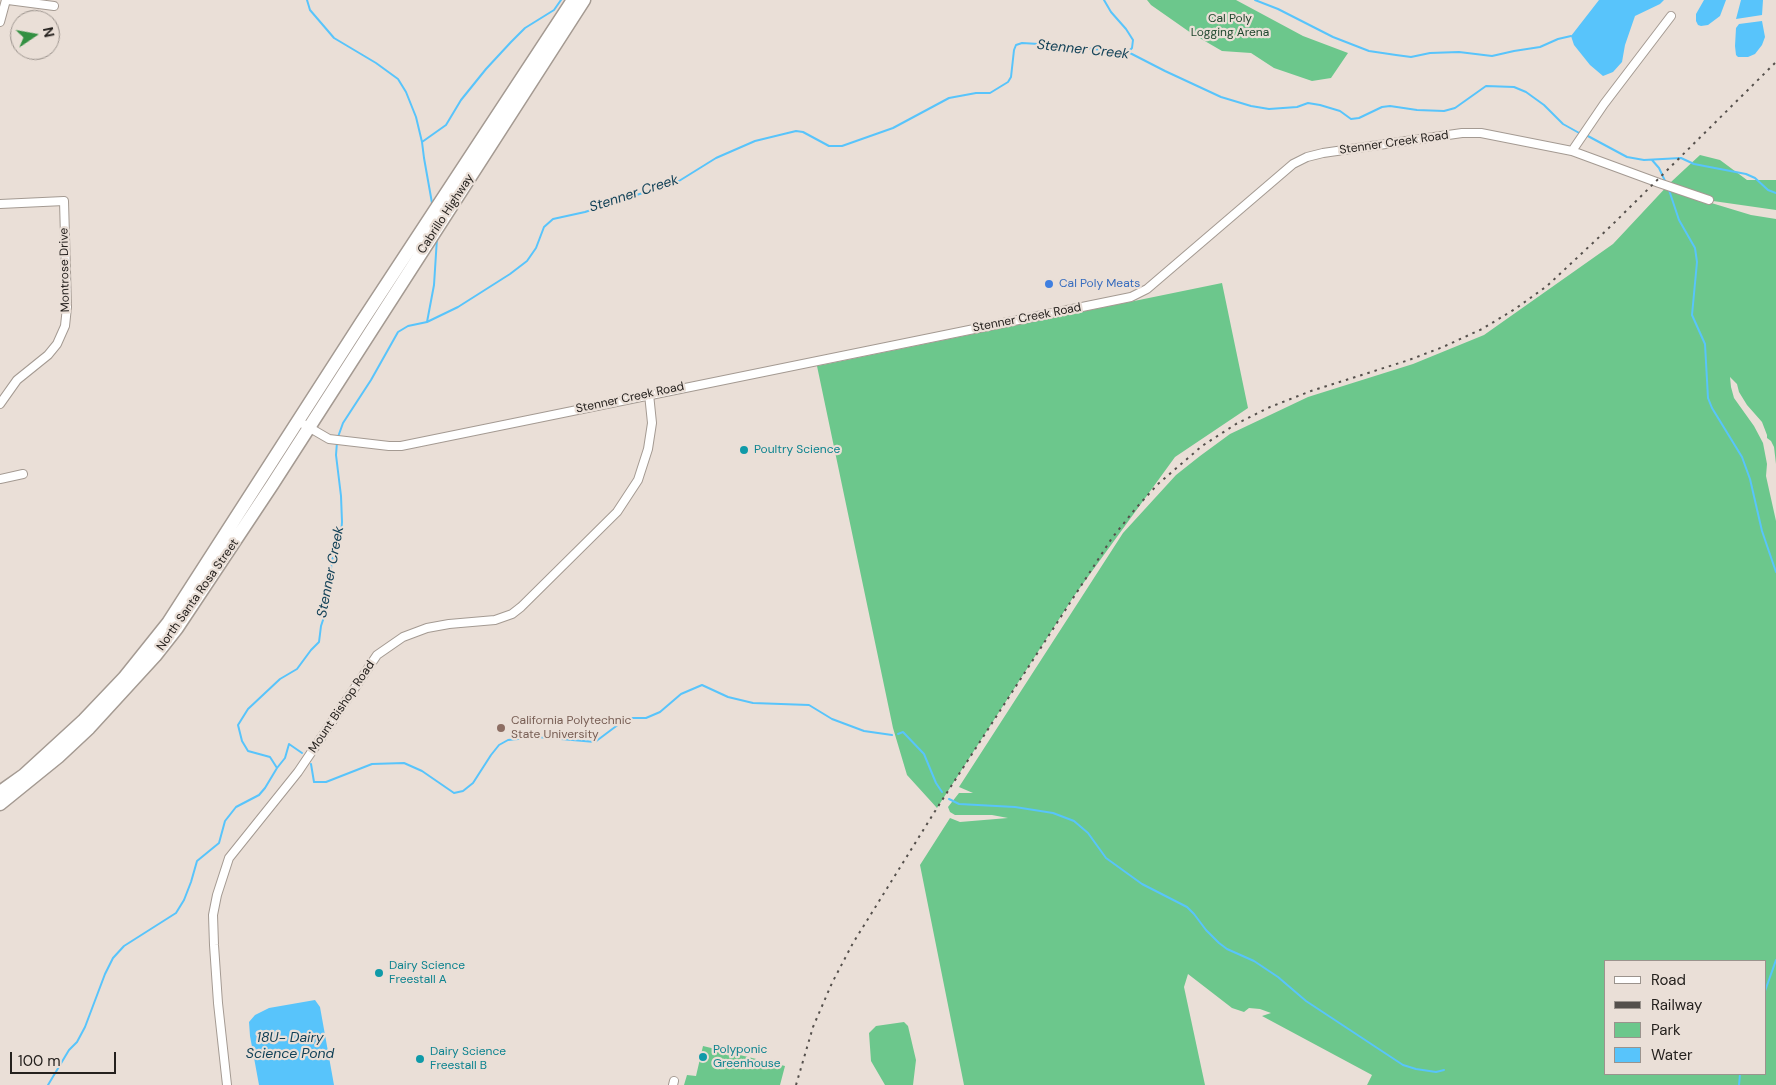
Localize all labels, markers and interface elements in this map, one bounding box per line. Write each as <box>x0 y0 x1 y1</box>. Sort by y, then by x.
north arrow <box>10 10 60 60</box>
park label: Cal Poly Logging Arena <box>1191 12 1269 40</box>
text: N <box>39 25 59 39</box>
water label: Stenner Creek <box>1036 37 1130 63</box>
street label: Stenner Creek Road <box>1338 128 1450 158</box>
street label: Cabrillo Highway <box>415 171 477 257</box>
water label: Stenner Creek <box>587 172 681 216</box>
street label: Montrose Drive <box>57 228 73 312</box>
place label: Cal Poly Meats <box>1059 277 1140 291</box>
marker: Cal Poly Meats <box>1043 278 1055 290</box>
street label: Stenner Creek Road <box>972 300 1082 336</box>
street label: Stenner Creek Road <box>575 380 685 416</box>
place label: Poultry Science <box>754 443 840 457</box>
marker: Poultry Science <box>738 444 750 456</box>
water label: Stenner Creek <box>314 525 348 619</box>
street label: North Santa Rosa Street <box>154 536 242 654</box>
street label: Mount Bishop Road <box>306 658 378 756</box>
place label: California Polytechnic State University <box>511 714 631 742</box>
marker: California Polytechnic State University <box>495 722 507 734</box>
place label: Dairy Science Freestall A <box>389 959 465 987</box>
legend <box>1604 960 1766 1075</box>
marker: Dairy Science Freestall A <box>373 967 385 979</box>
text: Road <box>1651 970 1686 990</box>
text: Railway <box>1651 995 1702 1015</box>
text: Park <box>1651 1020 1681 1040</box>
water label: 18U- Dairy Science Pond <box>246 1030 334 1062</box>
scale bar <box>12 1042 119 1074</box>
place label: Polyponic Greenhouse <box>713 1043 781 1071</box>
place label: Dairy Science Freestall B <box>430 1045 506 1073</box>
text: Water <box>1651 1045 1692 1065</box>
text: 100 m <box>18 1051 61 1071</box>
marker: Polyponic Greenhouse <box>697 1051 709 1063</box>
marker: Dairy Science Freestall B <box>414 1053 426 1065</box>

